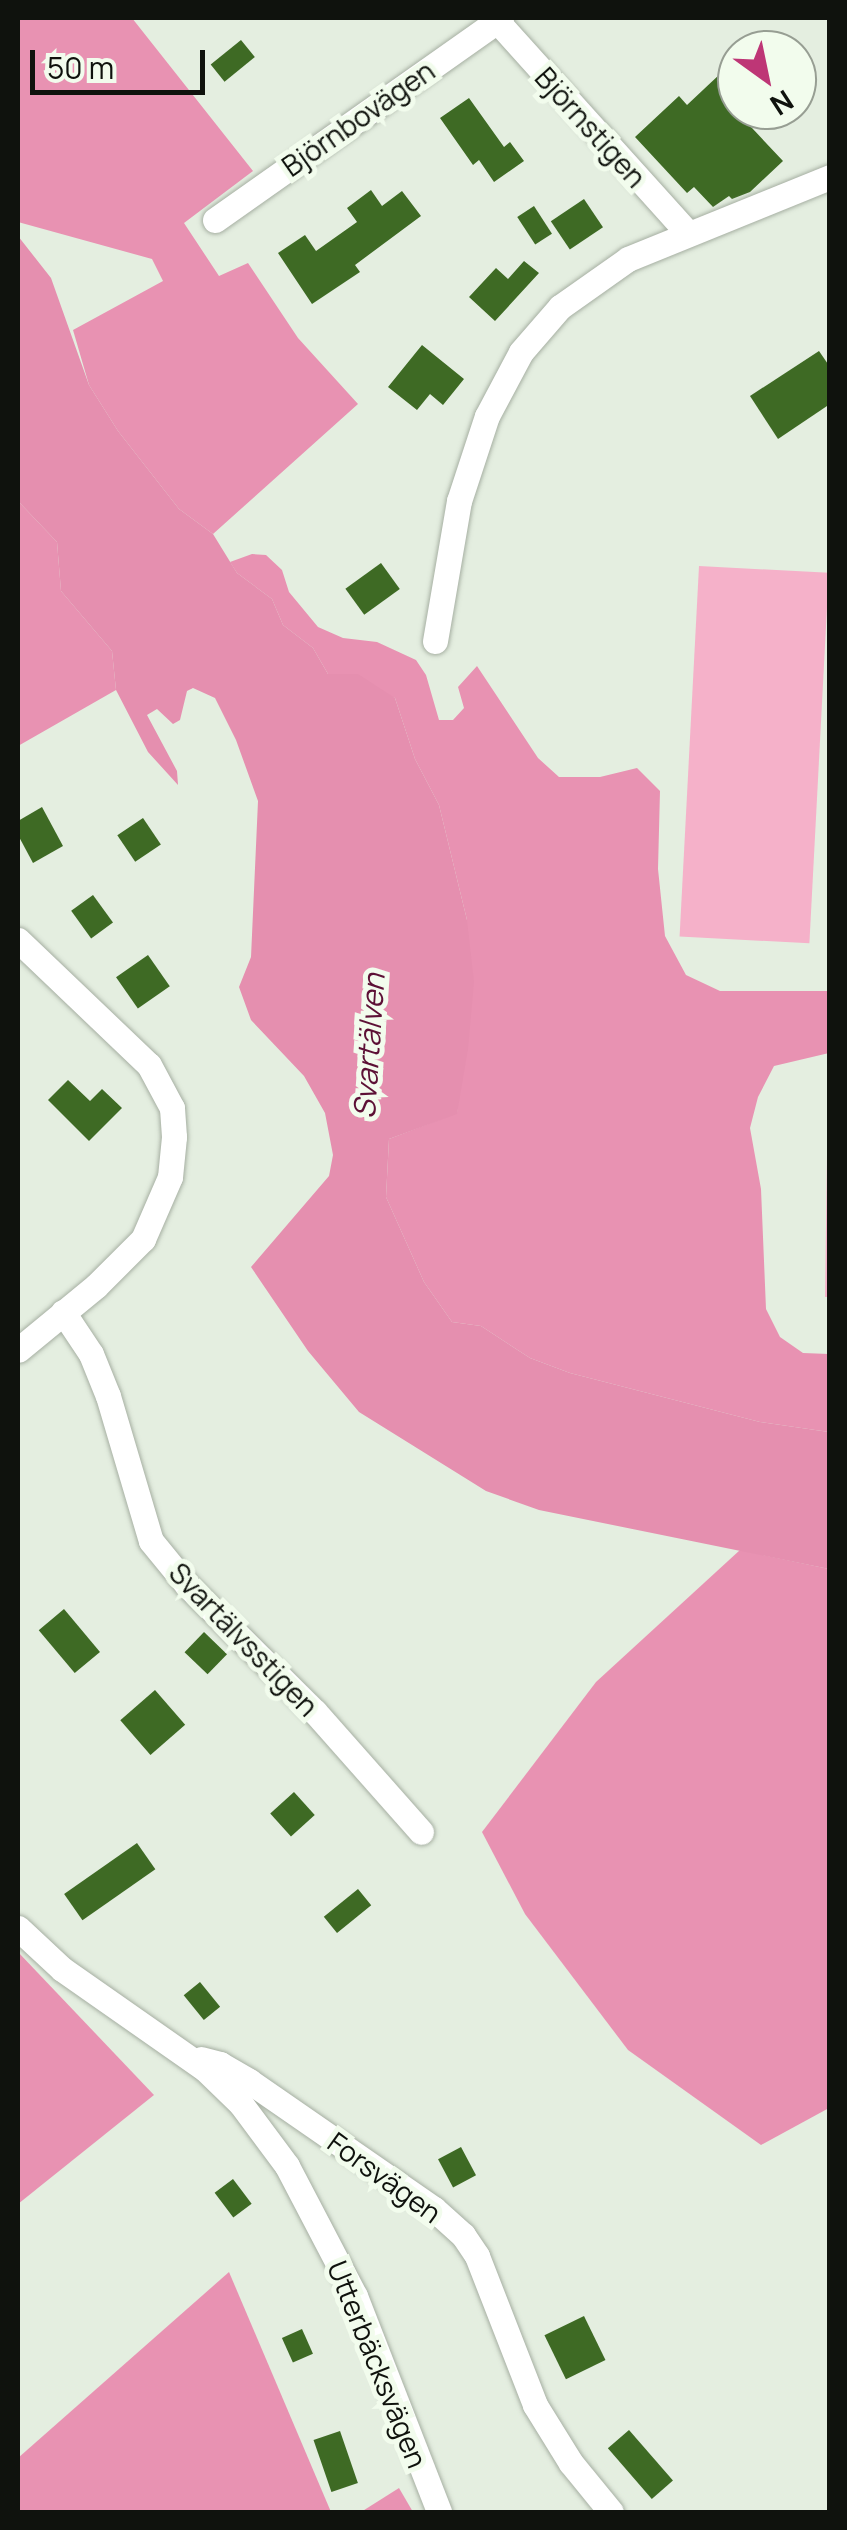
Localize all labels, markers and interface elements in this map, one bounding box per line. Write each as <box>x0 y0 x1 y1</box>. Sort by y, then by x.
scale bar <box>35 30 210 92</box>
north arrow <box>717 30 817 130</box>
text: 50 m <box>47 47 114 88</box>
street label: Björnbovägen <box>275 53 441 183</box>
street label: Björnstigen <box>529 60 653 194</box>
text: N <box>763 82 801 125</box>
water label: Svartälven <box>346 972 392 1120</box>
street label: Svartälvsstigen <box>163 1556 325 1722</box>
street label: Forsvägen <box>322 2125 448 2229</box>
street label: Utterbäcksvägen <box>321 2256 435 2472</box>

